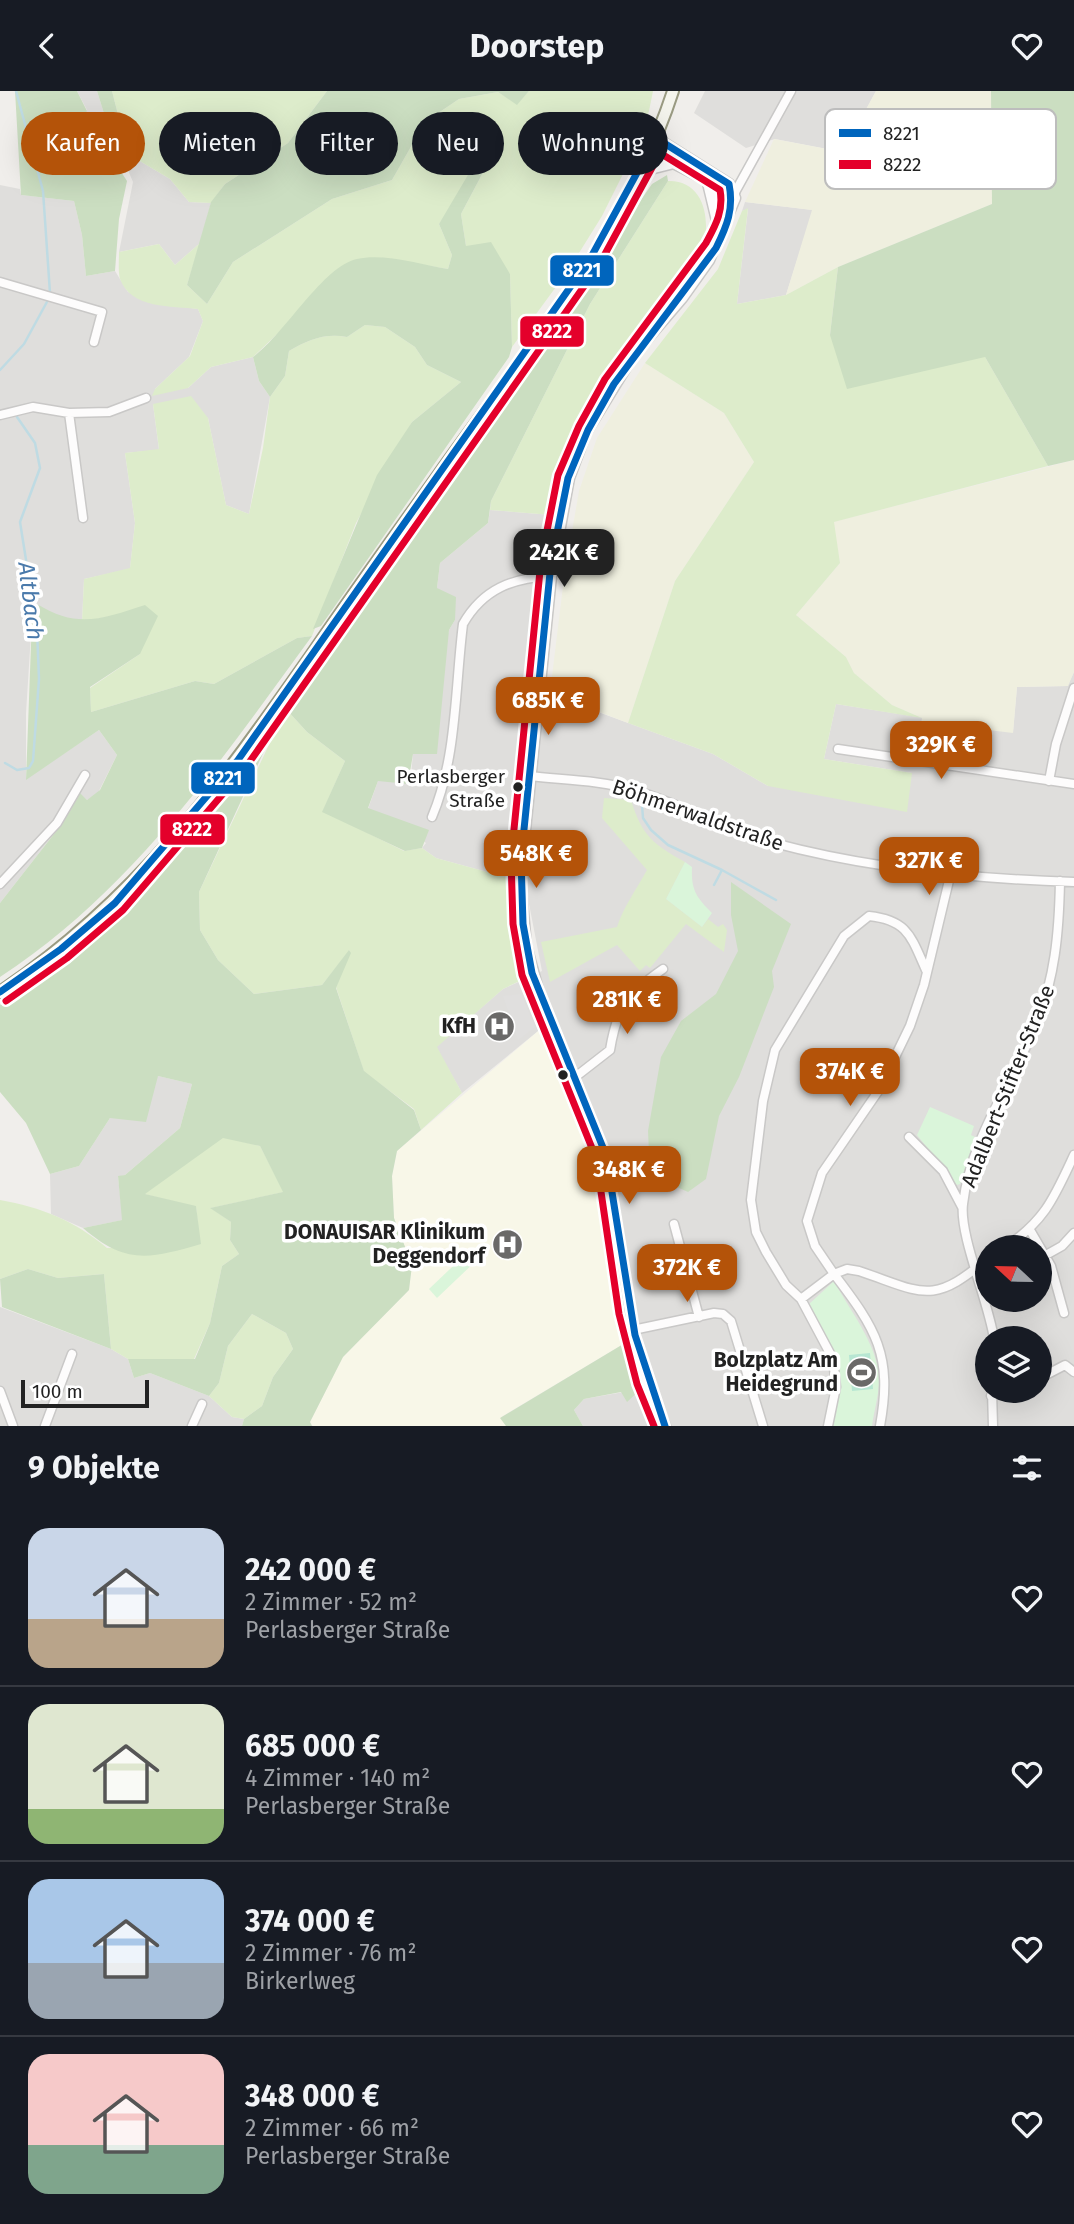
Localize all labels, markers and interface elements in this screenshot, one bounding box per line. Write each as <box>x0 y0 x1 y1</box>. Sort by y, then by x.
icon: back <box>28 27 66 65</box>
text: Doorstep <box>470 27 604 65</box>
icon: heart <box>1008 27 1046 65</box>
legend <box>825 109 1056 189</box>
chip: Kaufen <box>21 112 145 175</box>
chip: Mieten <box>159 112 281 175</box>
chip: Filter <box>295 112 398 175</box>
chip: Neu <box>412 112 504 175</box>
chip: Wohnung <box>518 112 668 175</box>
text: 8221 <box>883 122 920 145</box>
text: 8222 <box>883 153 922 176</box>
line badge: 8221 <box>549 254 615 287</box>
text: 8221 <box>563 259 601 282</box>
line badge: 8222 <box>519 315 585 348</box>
text: 8222 <box>532 320 572 343</box>
pin: 242K € <box>507 529 621 589</box>
text: 242K € <box>529 538 599 566</box>
water label: Altbach <box>12 559 50 642</box>
pin: 685K € <box>491 677 605 737</box>
text: 685K € <box>512 686 584 714</box>
pin: 329K € <box>884 721 998 781</box>
text: 329K € <box>906 730 976 758</box>
line badge: 8221 <box>190 761 256 795</box>
place label: Perlasberger Straße <box>396 765 506 812</box>
text: 8221 <box>204 767 242 790</box>
street label: Böhmerwaldstraße <box>609 773 787 857</box>
marker: Perlasberger Straße <box>511 780 525 794</box>
line badge: 8222 <box>159 813 226 846</box>
text: 8222 <box>172 818 212 841</box>
pin: 548K € <box>479 831 593 890</box>
pin: 327K € <box>872 837 986 897</box>
text: 548K € <box>500 839 572 867</box>
text: 327K € <box>895 846 963 874</box>
pin: 281K € <box>570 977 684 1036</box>
street label: Adalbert-Stifter-Straße <box>956 981 1060 1191</box>
text: 281K € <box>593 985 661 1013</box>
hospital icon: KfH <box>482 1009 516 1043</box>
place label: KfH <box>442 1013 476 1039</box>
pin: 374K € <box>793 1049 907 1108</box>
text: 374K € <box>816 1057 884 1085</box>
unlabelled marker <box>556 1068 570 1082</box>
pin: 348K € <box>572 1147 686 1206</box>
text: 348K € <box>593 1155 665 1183</box>
place label: DONAUISAR Klinikum Deggendorf <box>284 1219 488 1269</box>
hospital icon: DONAUISAR Klinikum Deggendorf <box>491 1227 525 1261</box>
north arrow <box>975 1235 1052 1313</box>
map controls <box>975 1235 1052 1403</box>
pin: 372K € <box>630 1245 744 1304</box>
text: 372K € <box>653 1253 721 1281</box>
button: layers <box>975 1326 1052 1403</box>
place label: Bolzplatz Am Heidegrund <box>714 1347 838 1397</box>
sports icon: Bolzplatz Am Heidegrund <box>844 1355 878 1389</box>
scale bar <box>21 1377 149 1409</box>
text: 100 m <box>32 1380 83 1403</box>
icon: filters <box>1008 1449 1046 1487</box>
text: 9 Objekte <box>28 1450 160 1486</box>
text: 242 000 € <box>245 1552 376 1588</box>
icon: home <box>84 1556 168 1640</box>
icon: heart <box>1008 1579 1046 1617</box>
text: 2 Zimmer · 52 m² <box>245 1588 417 1616</box>
text: Perlasberger Straße <box>245 1616 450 1644</box>
text: 685 000 € <box>245 1728 380 1764</box>
icon: home <box>84 1732 168 1816</box>
icon: heart <box>1008 1755 1046 1793</box>
text: 4 Zimmer · 140 m² <box>245 1764 430 1792</box>
text: Perlasberger Straße <box>245 1792 450 1820</box>
text: 374 000 € <box>245 1903 375 1939</box>
icon: home <box>84 1907 168 1991</box>
icon: heart <box>1008 1930 1046 1968</box>
text: 2 Zimmer · 76 m² <box>245 1939 416 1967</box>
text: Birkerlweg <box>245 1967 355 1995</box>
text: 348 000 € <box>245 2078 380 2114</box>
icon: home <box>84 2082 168 2166</box>
icon: heart <box>1008 2105 1046 2143</box>
text: 2 Zimmer · 66 m² <box>245 2114 419 2142</box>
text: Perlasberger Straße <box>245 2142 450 2170</box>

